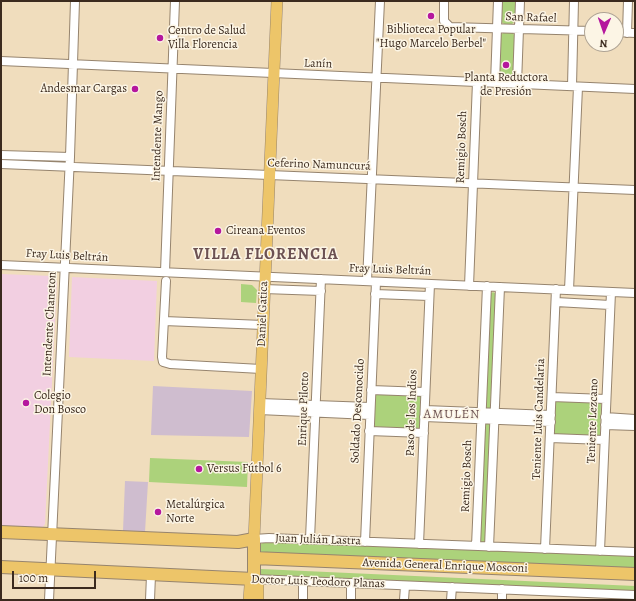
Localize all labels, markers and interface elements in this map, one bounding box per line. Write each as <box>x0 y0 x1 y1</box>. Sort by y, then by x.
street label: San Rafael <box>505 10 557 26</box>
marker: Biblioteca Popular "Hugo Marcelo Berbel" <box>426 11 436 21</box>
north arrow <box>584 12 624 52</box>
place label: Biblioteca Popular "Hugo Marcelo Berbel" <box>376 23 486 51</box>
place label: Centro de Salud Villa Florencia <box>168 24 246 52</box>
marker: Centro de Salud Villa Florencia <box>155 33 165 43</box>
text: N <box>599 36 608 51</box>
street label: Lanín <box>304 56 332 72</box>
marker: Planta Reductora de Presión <box>501 60 511 70</box>
place label: Planta Reductora de Presión <box>464 71 548 99</box>
place label: Andesmar Cargas <box>40 82 127 96</box>
marker: Andesmar Cargas <box>130 84 140 94</box>
street label: Intendente Mango <box>149 90 167 182</box>
street label: Remigio Bosch <box>454 110 470 184</box>
street label: Ceferino Namuncurá <box>267 156 371 174</box>
place label: Cireana Eventos <box>226 224 305 238</box>
marker: Cireana Eventos <box>213 226 223 236</box>
district label: VILLA FLORENCIA <box>193 245 339 265</box>
street label: Fray Luis Beltrán <box>25 247 109 265</box>
street label: Fray Luis Beltrán <box>348 261 432 279</box>
street label: Intendente Chaneton <box>40 271 60 377</box>
street label: Daniel Gatica <box>255 281 271 347</box>
street label: Soldado Desconocido <box>348 358 368 464</box>
street label: Teniente Luis Candelaria <box>530 358 548 480</box>
street label: Paso de los Indios <box>403 369 421 457</box>
street label: Enrique Pilotto <box>296 372 312 446</box>
street label: Teniente Lezcano <box>584 378 602 464</box>
place label: Colegio Don Bosco <box>34 389 86 417</box>
marker: Colegio Don Bosco <box>21 398 31 408</box>
district label: AMULÉN <box>424 407 480 423</box>
street label: Remigio Bosch <box>459 439 475 513</box>
place label: Versus Fútbol 6 <box>207 462 281 476</box>
marker: Versus Fútbol 6 <box>194 464 204 474</box>
place label: Metalúrgica Norte <box>166 498 225 526</box>
marker: Metalúrgica Norte <box>153 507 163 517</box>
street label: Juan Julián Lastra <box>275 531 361 549</box>
street label: Avenida General Enrique Mosconi <box>362 556 528 576</box>
scale bar <box>14 563 98 589</box>
text: 100 m <box>19 570 48 586</box>
street label: Doctor Luis Teodoro Planas <box>251 572 385 592</box>

